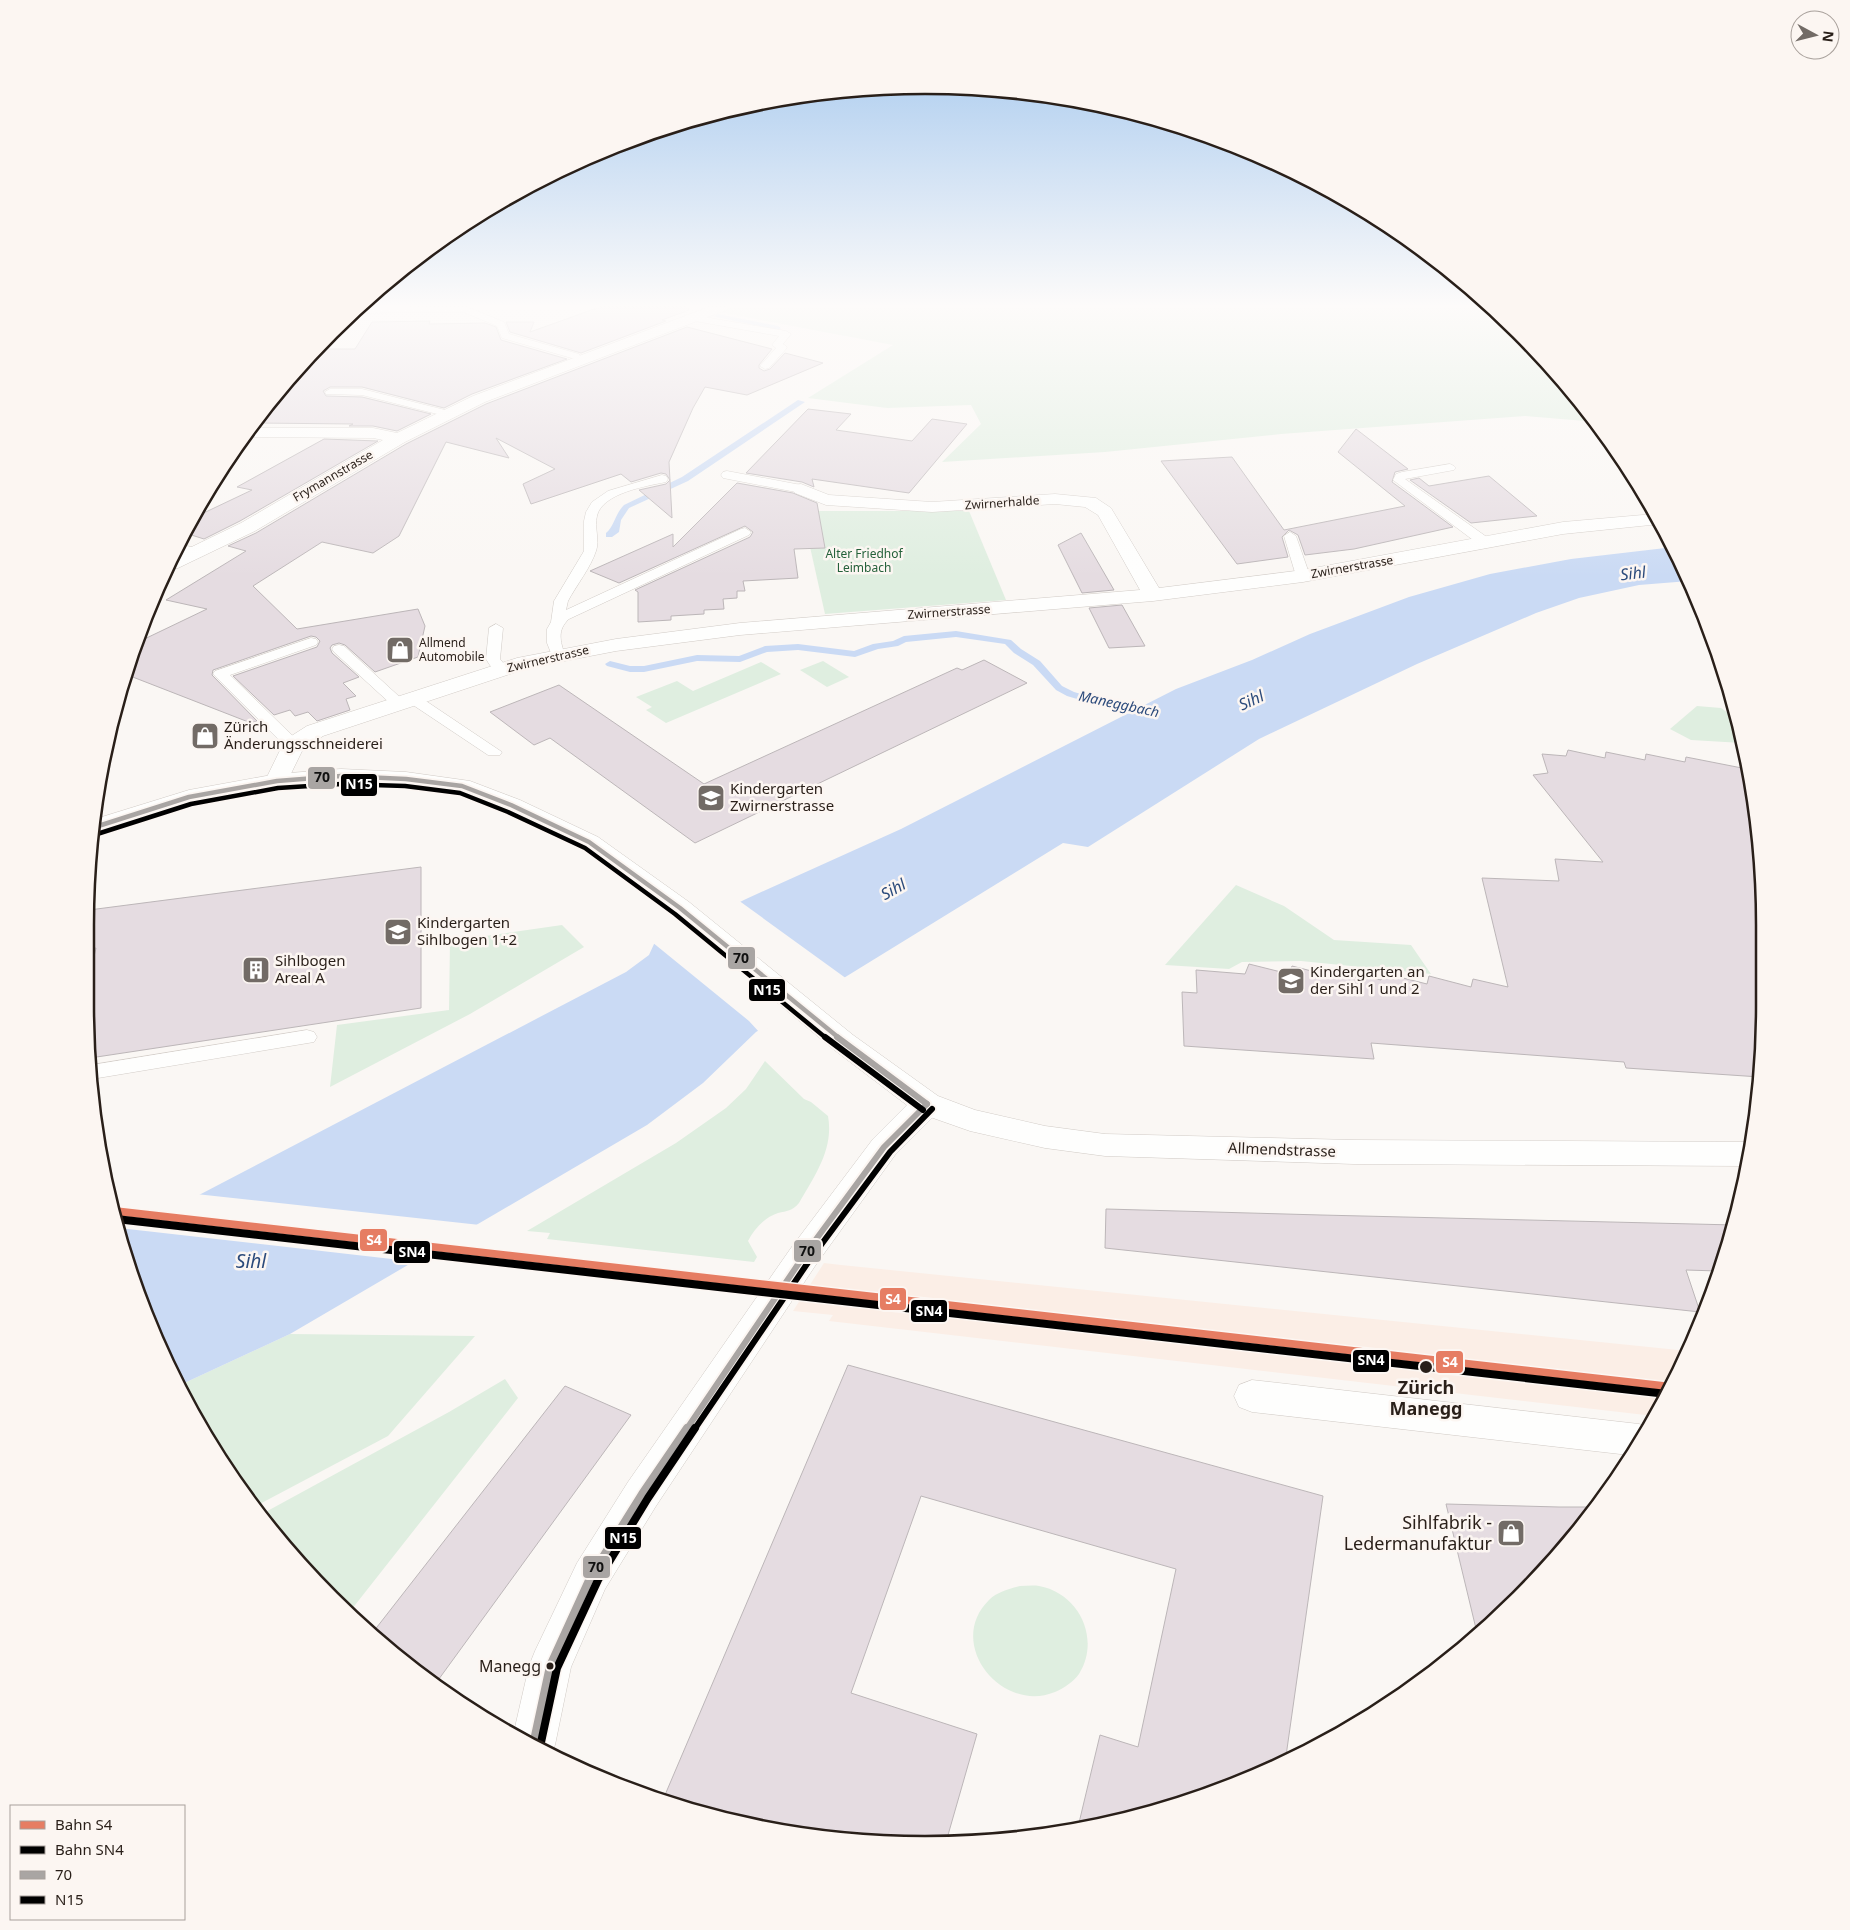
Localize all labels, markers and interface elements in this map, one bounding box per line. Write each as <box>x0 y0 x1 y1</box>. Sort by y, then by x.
north arrow <box>1790 10 1840 60</box>
text: N <box>1818 30 1839 43</box>
street label: Frymannstrasse <box>290 446 376 505</box>
street label: Zwirnerhalde <box>964 491 1040 514</box>
park label: Alter Friedhof Leimbach <box>825 545 903 576</box>
street label: Zwirnerstrasse <box>1309 551 1395 582</box>
water label: Sihl <box>1619 560 1648 585</box>
street label: Zwirnerstrasse <box>907 600 991 623</box>
place label: Allmend Automobile <box>419 634 485 665</box>
shop icon: Allmend Automobile <box>385 635 415 665</box>
street label: Zwirnerstrasse <box>505 641 591 676</box>
water label: Sihl <box>1235 684 1268 715</box>
water label: Maneggbach <box>1077 686 1161 721</box>
place label: Zürich Änderungsschneiderei <box>224 716 383 753</box>
shop icon: Zürich Änderungsschneiderei <box>190 721 220 751</box>
line badge: 70 <box>307 766 336 790</box>
text: 70 <box>314 767 330 786</box>
line badge: N15 <box>340 773 378 797</box>
text: N15 <box>345 774 373 793</box>
place label: Kindergarten Zwirnerstrasse <box>730 778 834 815</box>
school or university icon: Kindergarten Zwirnerstrasse <box>696 783 726 813</box>
water label: Sihl <box>876 873 910 905</box>
place label: Kindergarten Sihlbogen 1+2 <box>417 912 517 949</box>
school or university icon: Kindergarten Sihlbogen 1+2 <box>383 917 413 947</box>
line badge: 70 <box>727 946 756 970</box>
text: 70 <box>733 948 749 967</box>
place label: Sihlbogen Areal A <box>275 950 346 987</box>
building icon: Sihlbogen Areal A <box>241 955 271 985</box>
place label: Kindergarten an der Sihl 1 und 2 <box>1310 961 1425 998</box>
school or university icon: Kindergarten an der Sihl 1 und 2 <box>1276 966 1306 996</box>
line badge: N15 <box>748 978 786 1002</box>
text: N15 <box>753 980 781 999</box>
street label: Allmendstrasse <box>1228 1137 1336 1161</box>
line badge: S4 <box>359 1228 388 1252</box>
text: S4 <box>366 1230 382 1249</box>
line badge: 70 <box>793 1239 822 1263</box>
line badge: SN4 <box>393 1240 431 1264</box>
text: 70 <box>799 1241 815 1260</box>
text: SN4 <box>398 1242 426 1261</box>
water label: Sihl <box>236 1248 267 1274</box>
line badge: S4 <box>879 1287 907 1311</box>
text: S4 <box>885 1289 901 1308</box>
line badge: SN4 <box>910 1299 948 1323</box>
text: SN4 <box>915 1301 943 1320</box>
line badge: SN4 <box>1352 1349 1390 1373</box>
text: SN4 <box>1357 1350 1385 1369</box>
line badge: S4 <box>1435 1350 1464 1374</box>
text: S4 <box>1442 1352 1458 1371</box>
marker: Zürich Manegg <box>1418 1359 1434 1375</box>
place label: Zürich Manegg <box>1390 1375 1462 1420</box>
place label: Sihlfabrik - Ledermanufaktur <box>1344 1510 1493 1555</box>
shop icon: Sihlfabrik - Ledermanufaktur <box>1496 1518 1526 1548</box>
line badge: N15 <box>604 1526 642 1550</box>
text: N15 <box>609 1528 637 1547</box>
line badge: 70 <box>582 1555 611 1579</box>
text: 70 <box>588 1557 604 1576</box>
place label: Manegg <box>479 1655 541 1677</box>
marker: Manegg <box>545 1661 555 1671</box>
legend <box>10 1805 185 1920</box>
text: Bahn S4 <box>55 1814 113 1834</box>
text: Bahn SN4 <box>55 1839 124 1859</box>
text: 70 <box>55 1864 72 1884</box>
text: N15 <box>55 1889 84 1909</box>

